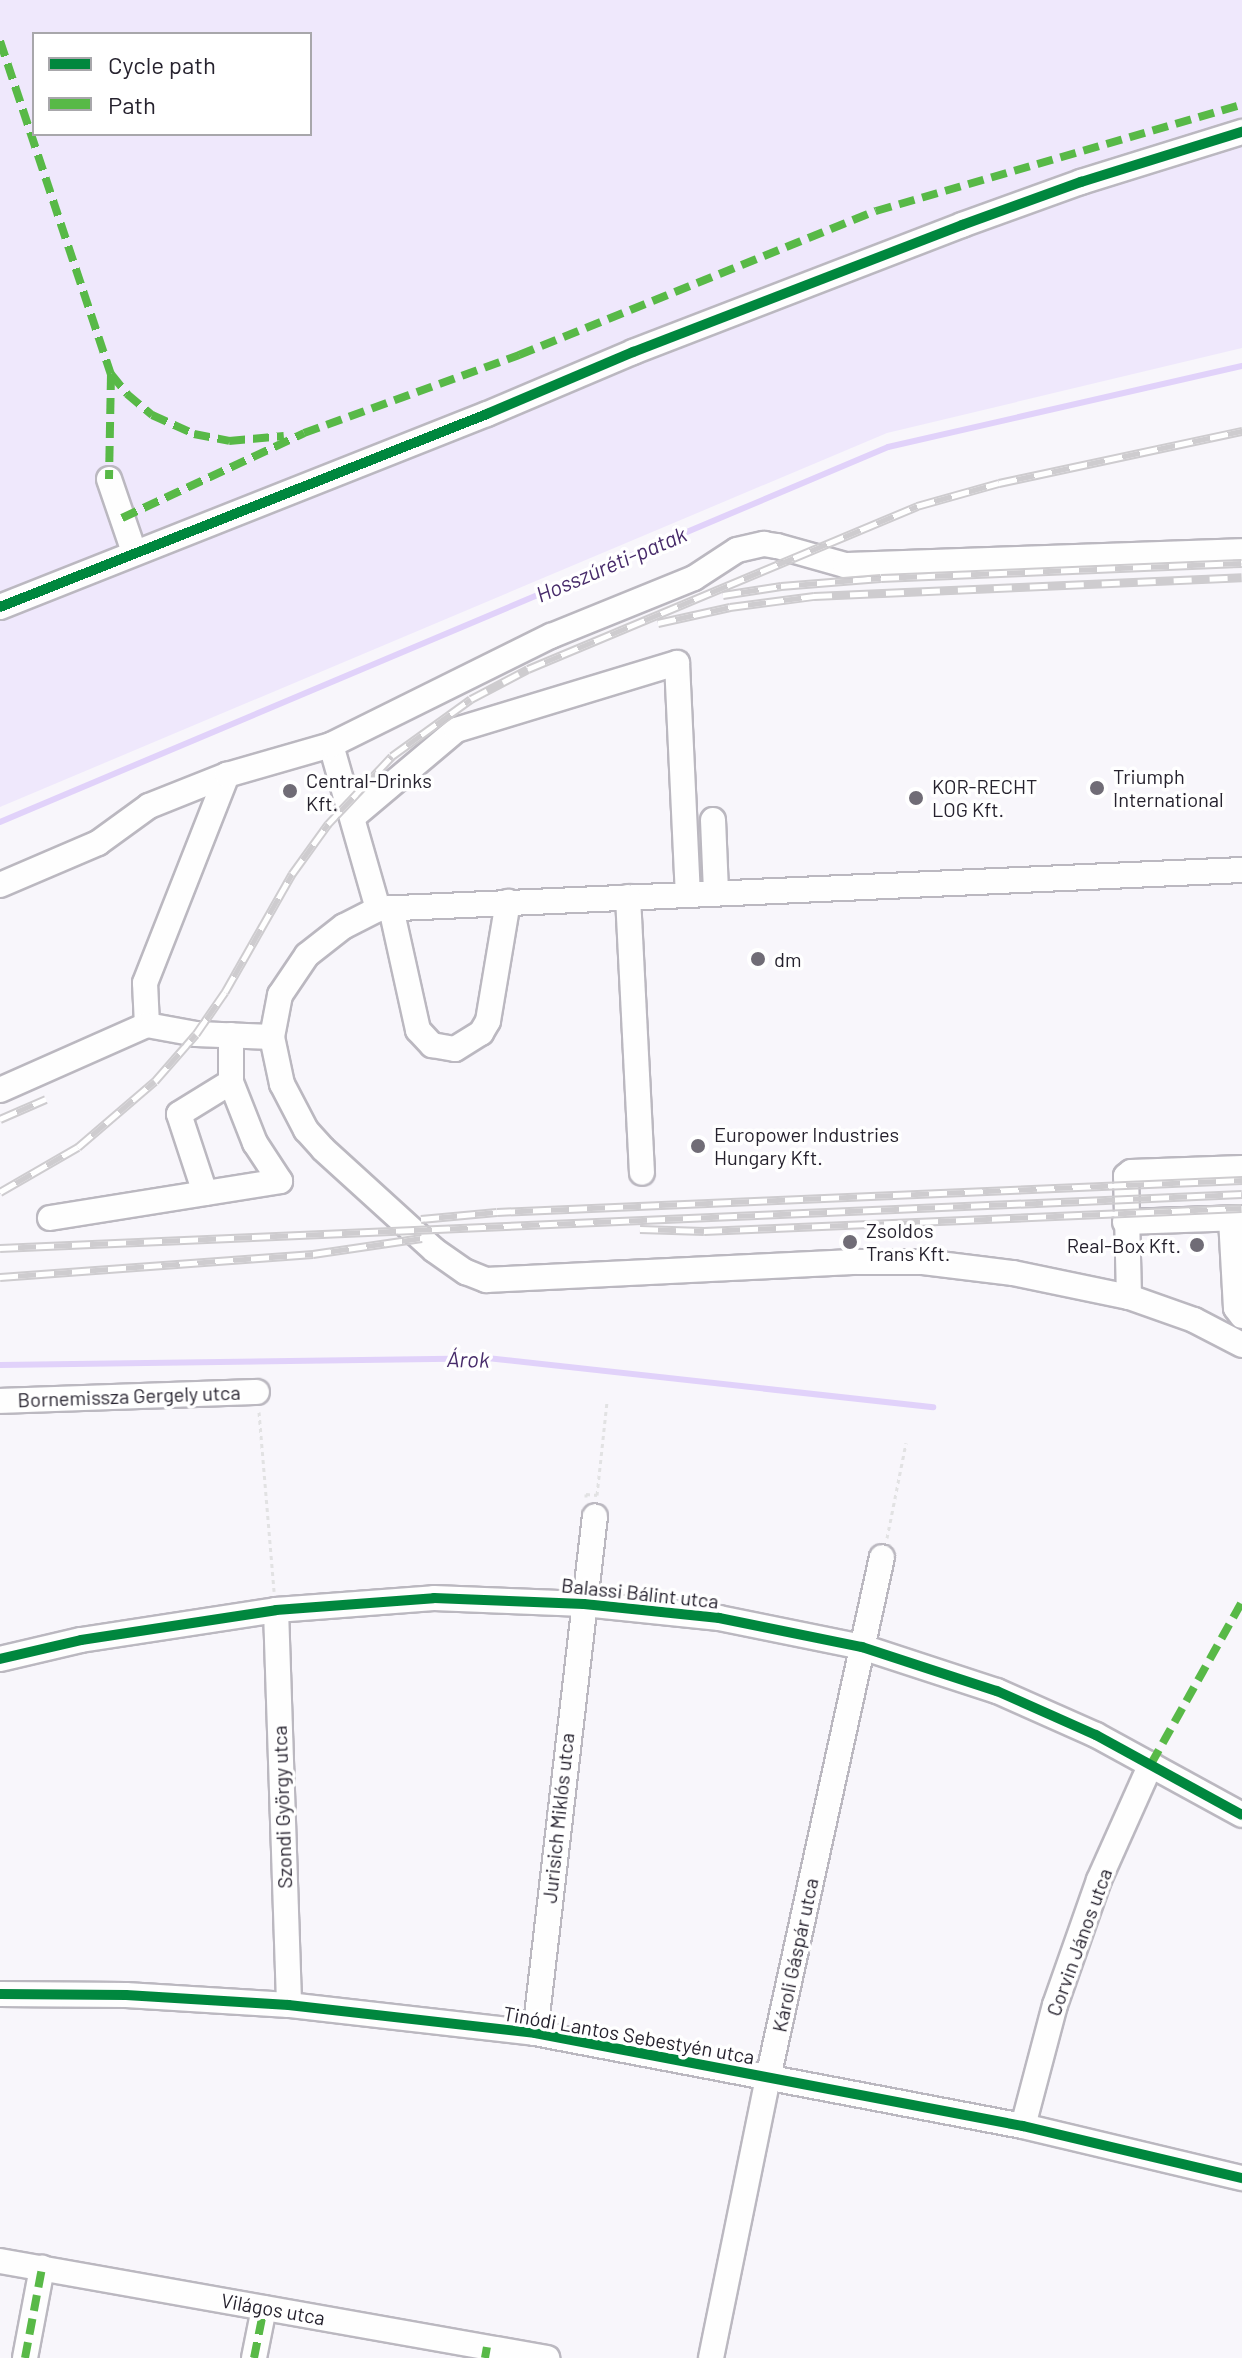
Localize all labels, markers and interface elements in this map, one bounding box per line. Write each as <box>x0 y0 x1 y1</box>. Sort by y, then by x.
legend <box>32 32 312 136</box>
text: Cycle path <box>108 50 216 79</box>
text: Path <box>108 90 156 119</box>
water label: Hosszúréti-patak <box>532 520 690 608</box>
place label: Triumph International <box>1113 764 1224 811</box>
place label: Central-Drinks Kft. <box>306 768 432 815</box>
place label: KOR-RECHT LOG Kft. <box>932 774 1037 821</box>
marker: Triumph International <box>1088 779 1106 797</box>
marker: Central-Drinks Kft. <box>281 782 299 800</box>
marker: KOR-RECHT LOG Kft. <box>907 789 925 807</box>
place label: dm <box>774 947 801 971</box>
marker: dm <box>749 950 767 968</box>
place label: Europower Industries Hungary Kft. <box>714 1122 899 1169</box>
marker: Europower Industries Hungary Kft. <box>689 1137 707 1155</box>
place label: Zsoldos Trans Kft. <box>866 1218 950 1265</box>
marker: Zsoldos Trans Kft. <box>841 1233 859 1251</box>
place label: Real-Box Kft. <box>1067 1233 1181 1257</box>
marker: Real-Box Kft. <box>1188 1236 1206 1254</box>
water label: Árok <box>446 1345 490 1373</box>
street label: Bornemissza Gergely utca <box>17 1380 241 1412</box>
street label: Balassi Bálint utca <box>560 1573 720 1613</box>
street label: Szondi György utca <box>267 1725 297 1889</box>
street label: Jurisich Miklós utca <box>537 1732 579 1904</box>
street label: Corvin János utca <box>1041 1865 1117 2019</box>
street label: Károli Gáspár utca <box>767 1876 823 2034</box>
street label: Tinódi Lantos Sebestyén utca <box>502 2001 756 2069</box>
street label: Világos utca <box>219 2288 327 2330</box>

